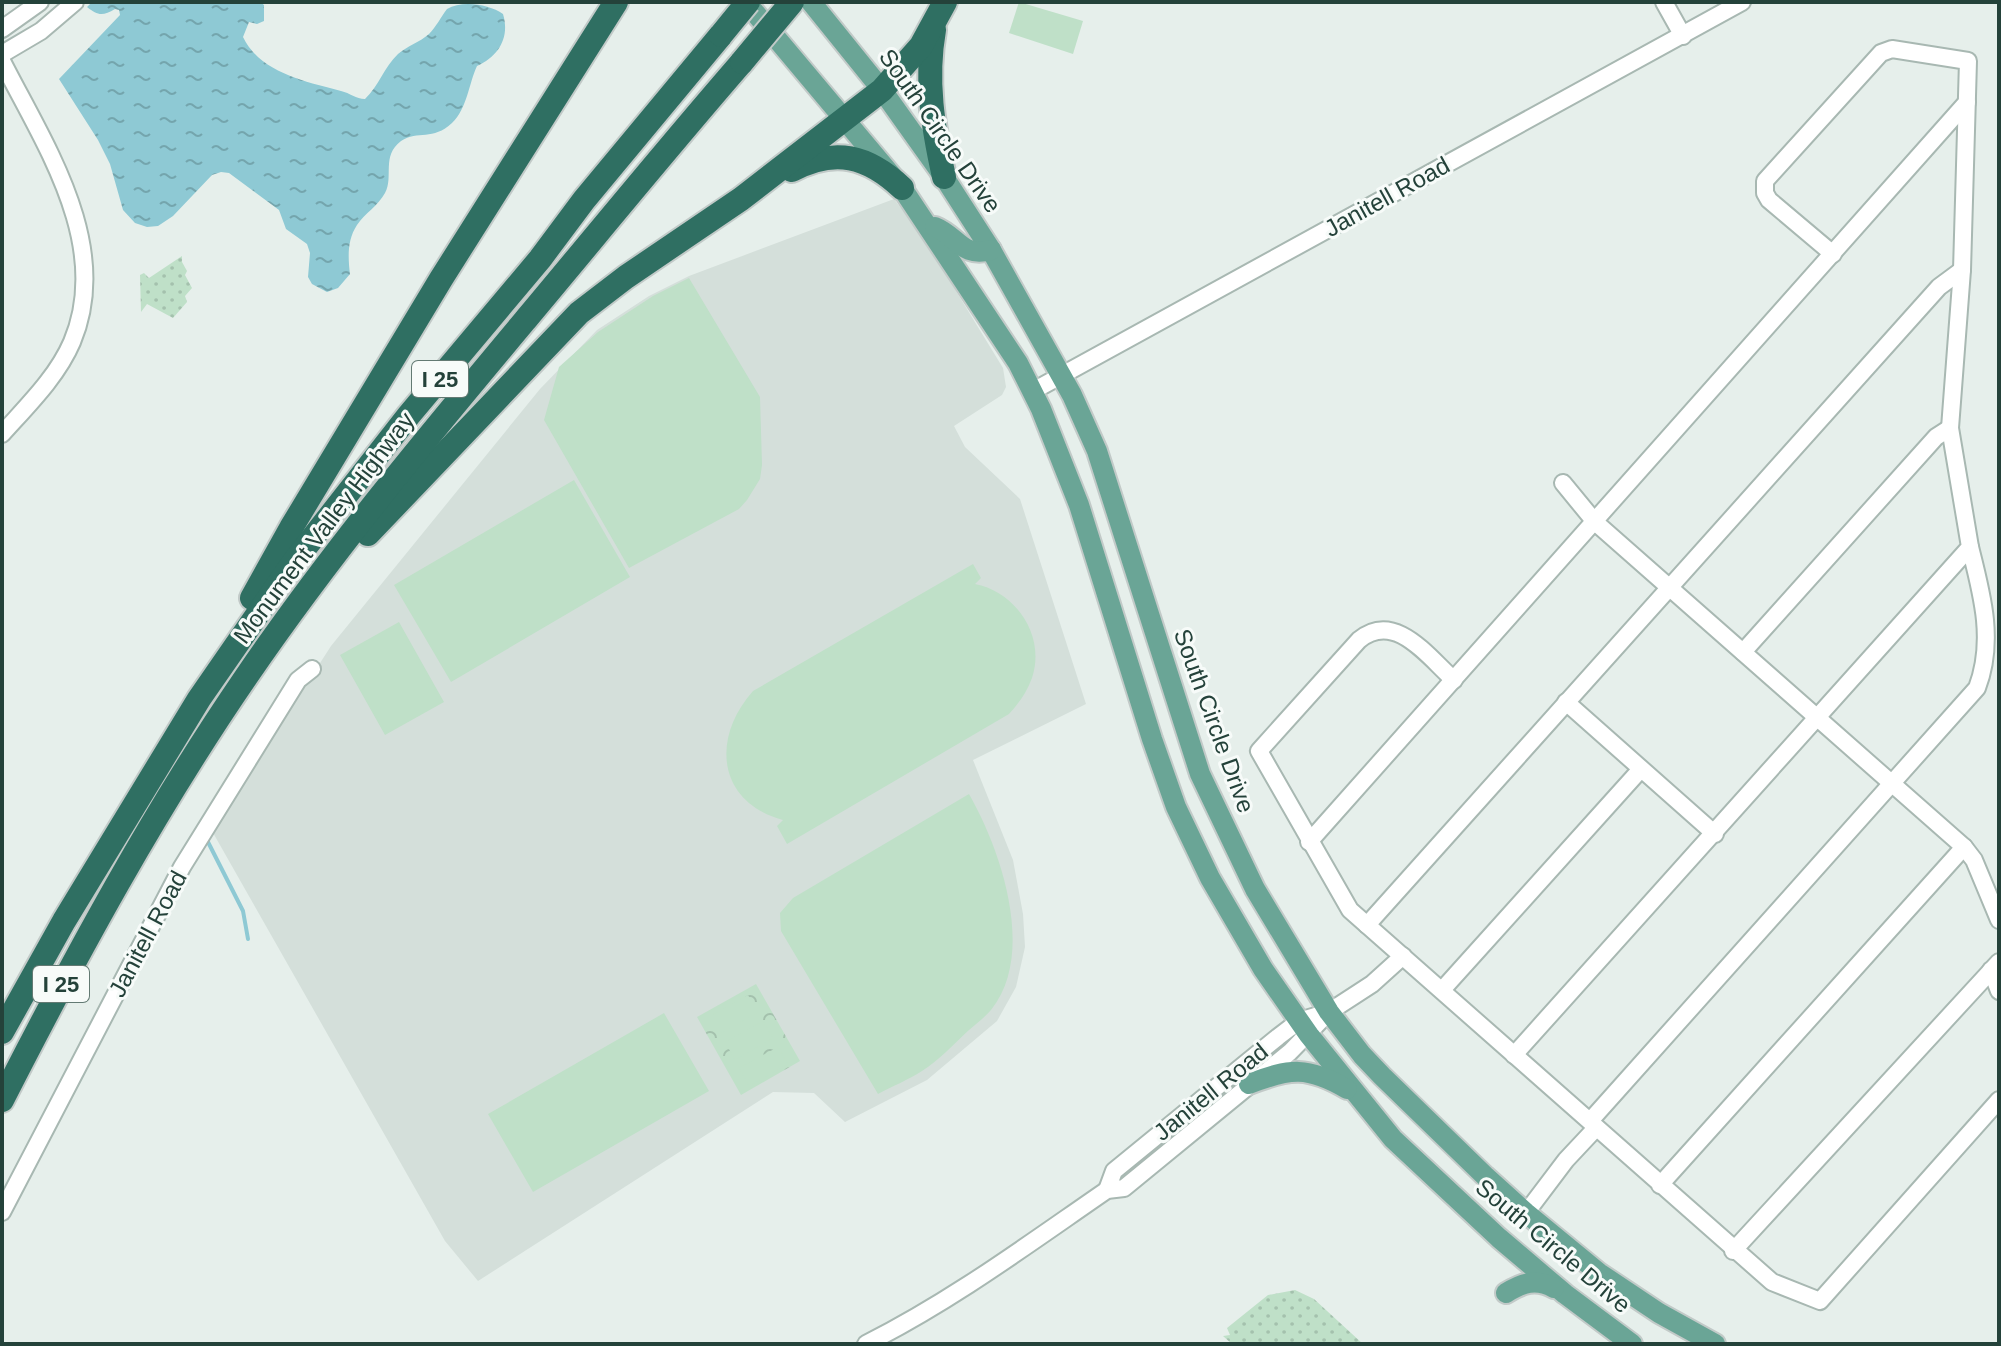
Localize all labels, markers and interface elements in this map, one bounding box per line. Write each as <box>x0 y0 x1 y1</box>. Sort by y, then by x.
street label: South Circle Drive <box>874 44 1007 218</box>
street label: Janitell Road <box>1320 151 1454 242</box>
road number: I 25 <box>412 361 468 397</box>
street label: Monument Valley Highway <box>228 407 419 649</box>
street label: South Circle Drive <box>1169 625 1260 816</box>
street label: Janitell Road <box>103 866 192 1001</box>
road number: I 25 <box>33 966 89 1002</box>
street label: Janitell Road <box>1148 1037 1273 1146</box>
street label: South Circle Drive <box>1471 1173 1636 1318</box>

